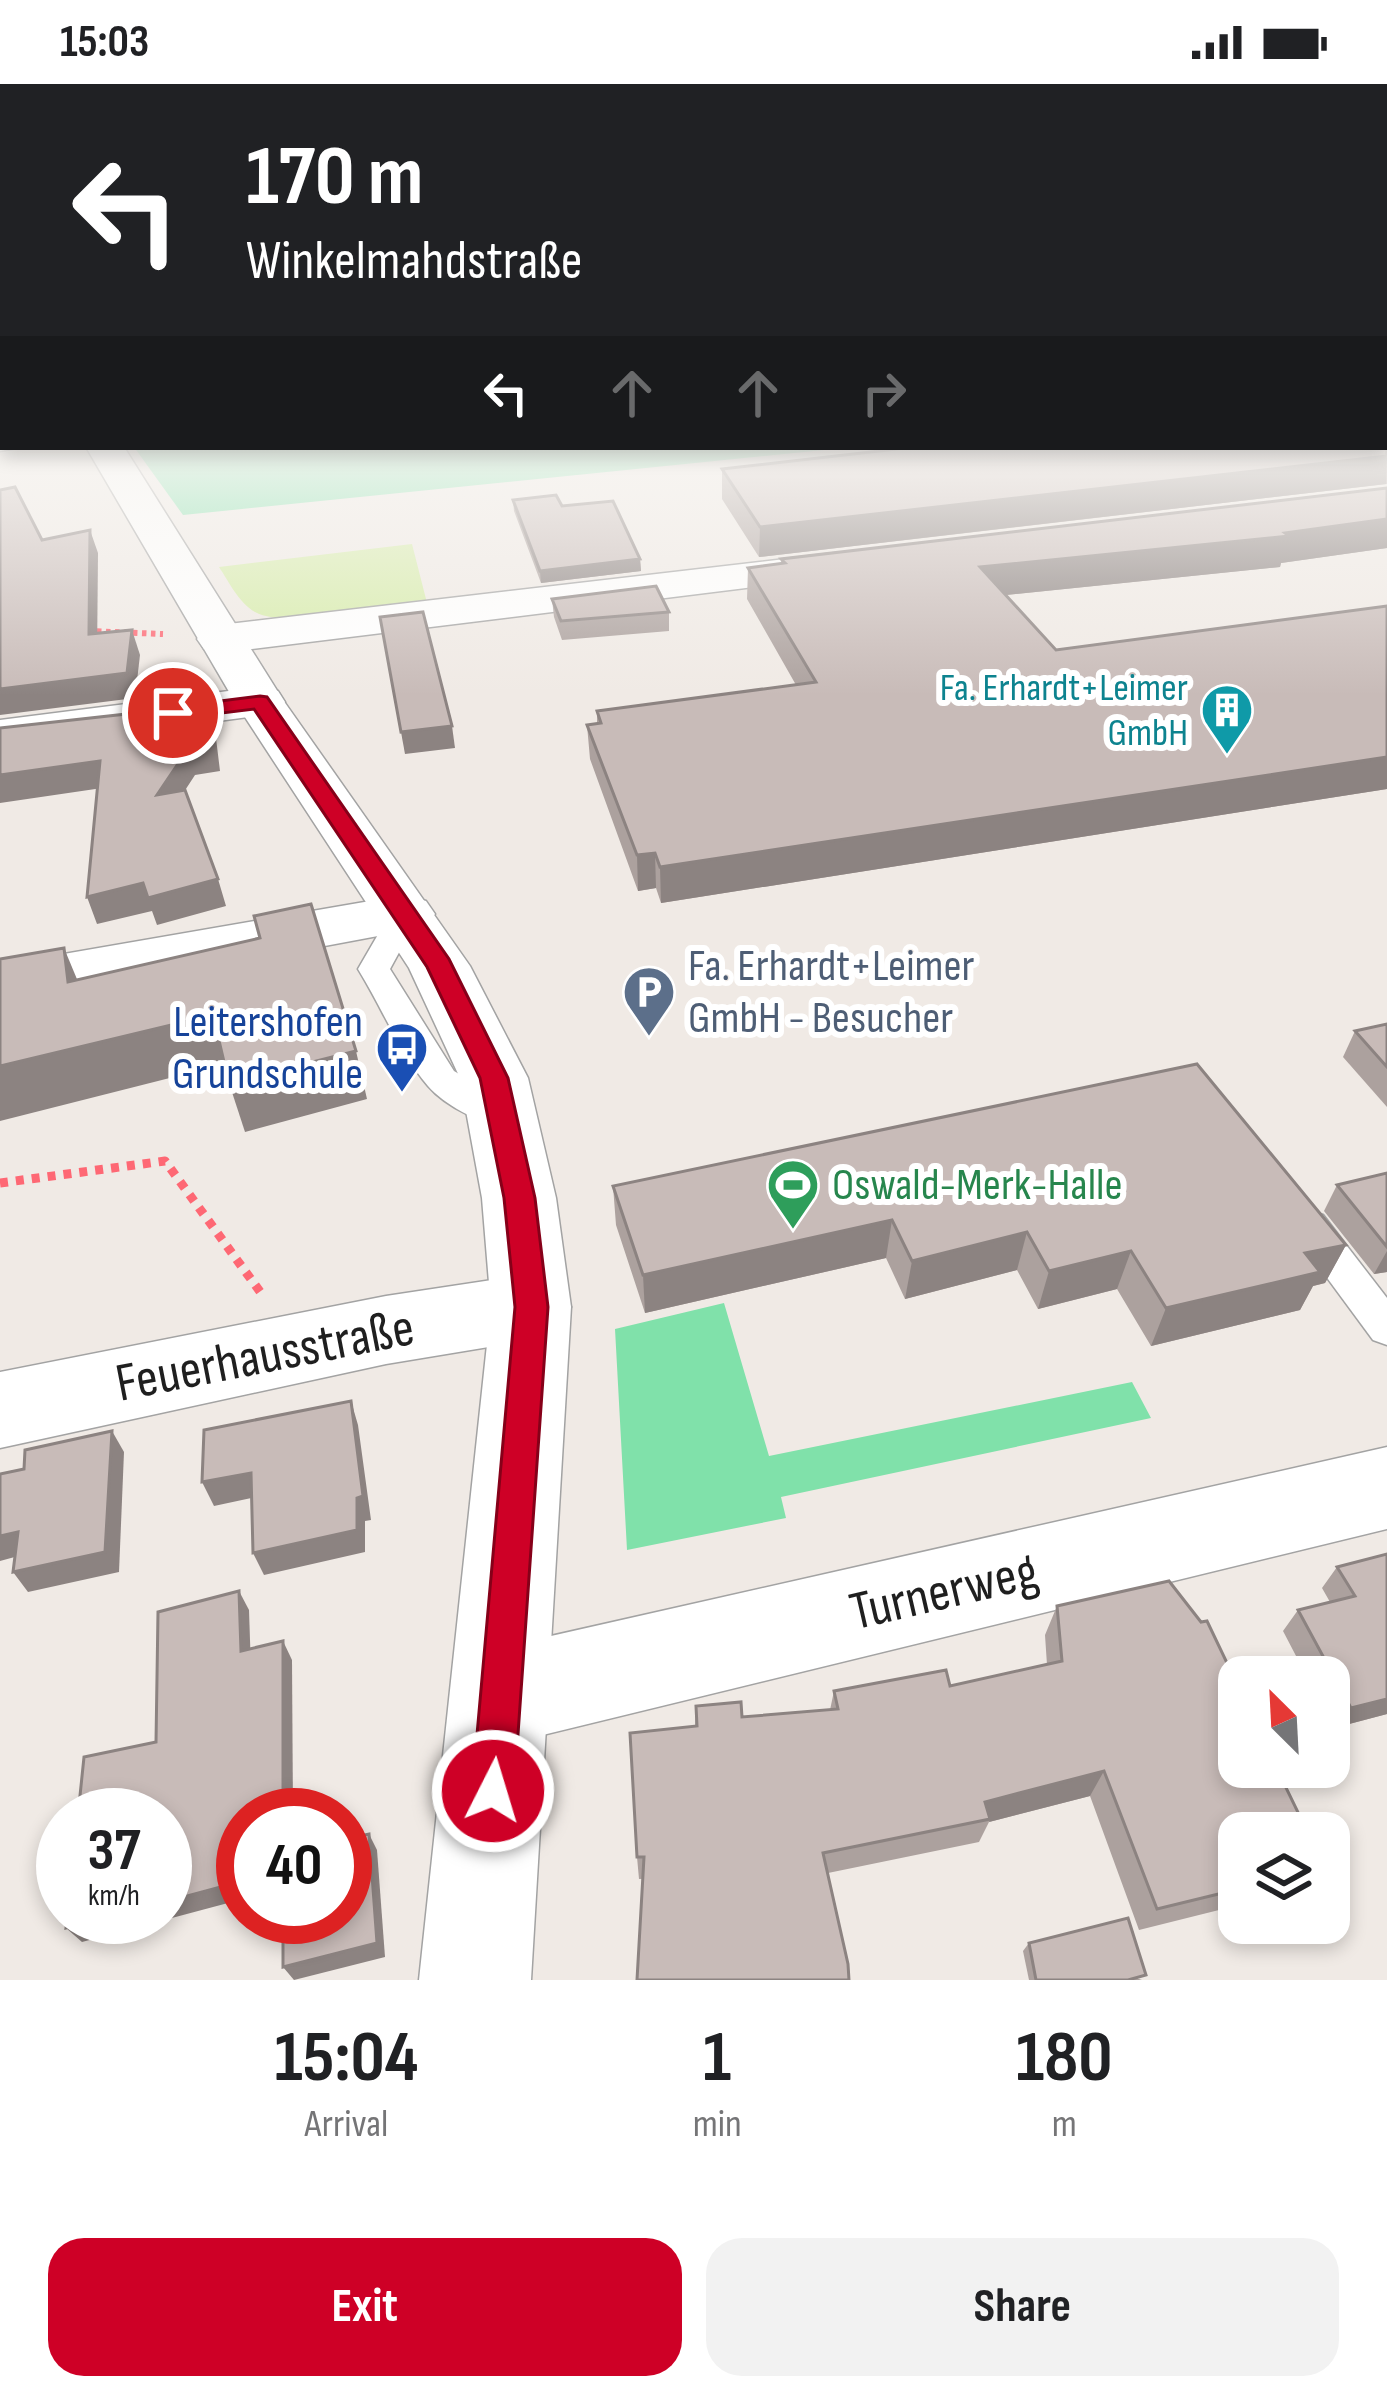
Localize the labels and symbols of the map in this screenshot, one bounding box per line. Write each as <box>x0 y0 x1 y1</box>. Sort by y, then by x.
pin <box>122 662 224 764</box>
place label: Fa. Erhardt+Leimer GmbH <box>940 665 1188 757</box>
building icon: Fa. Erhardt+Leimer GmbH <box>1199 682 1255 756</box>
place label: Fa. Erhardt+Leimer GmbH - Besucher <box>688 939 975 1046</box>
parking icon: Fa. Erhardt+Leimer GmbH - Besucher <box>621 964 677 1038</box>
place label: Leitershofen Grundschule <box>172 995 363 1102</box>
bus stop icon: Leitershofen Grundschule <box>374 1020 430 1094</box>
sports icon: Oswald-Merk-Halle <box>765 1157 821 1231</box>
place label: Oswald-Merk-Halle <box>832 1158 1122 1213</box>
street label: Feuerhausstraße <box>111 1295 419 1417</box>
street label: Turnerweg <box>844 1539 1044 1645</box>
north arrow <box>1218 1656 1350 1788</box>
position arrow <box>430 1728 556 1854</box>
speed limit sign: 40 <box>216 1788 372 1944</box>

